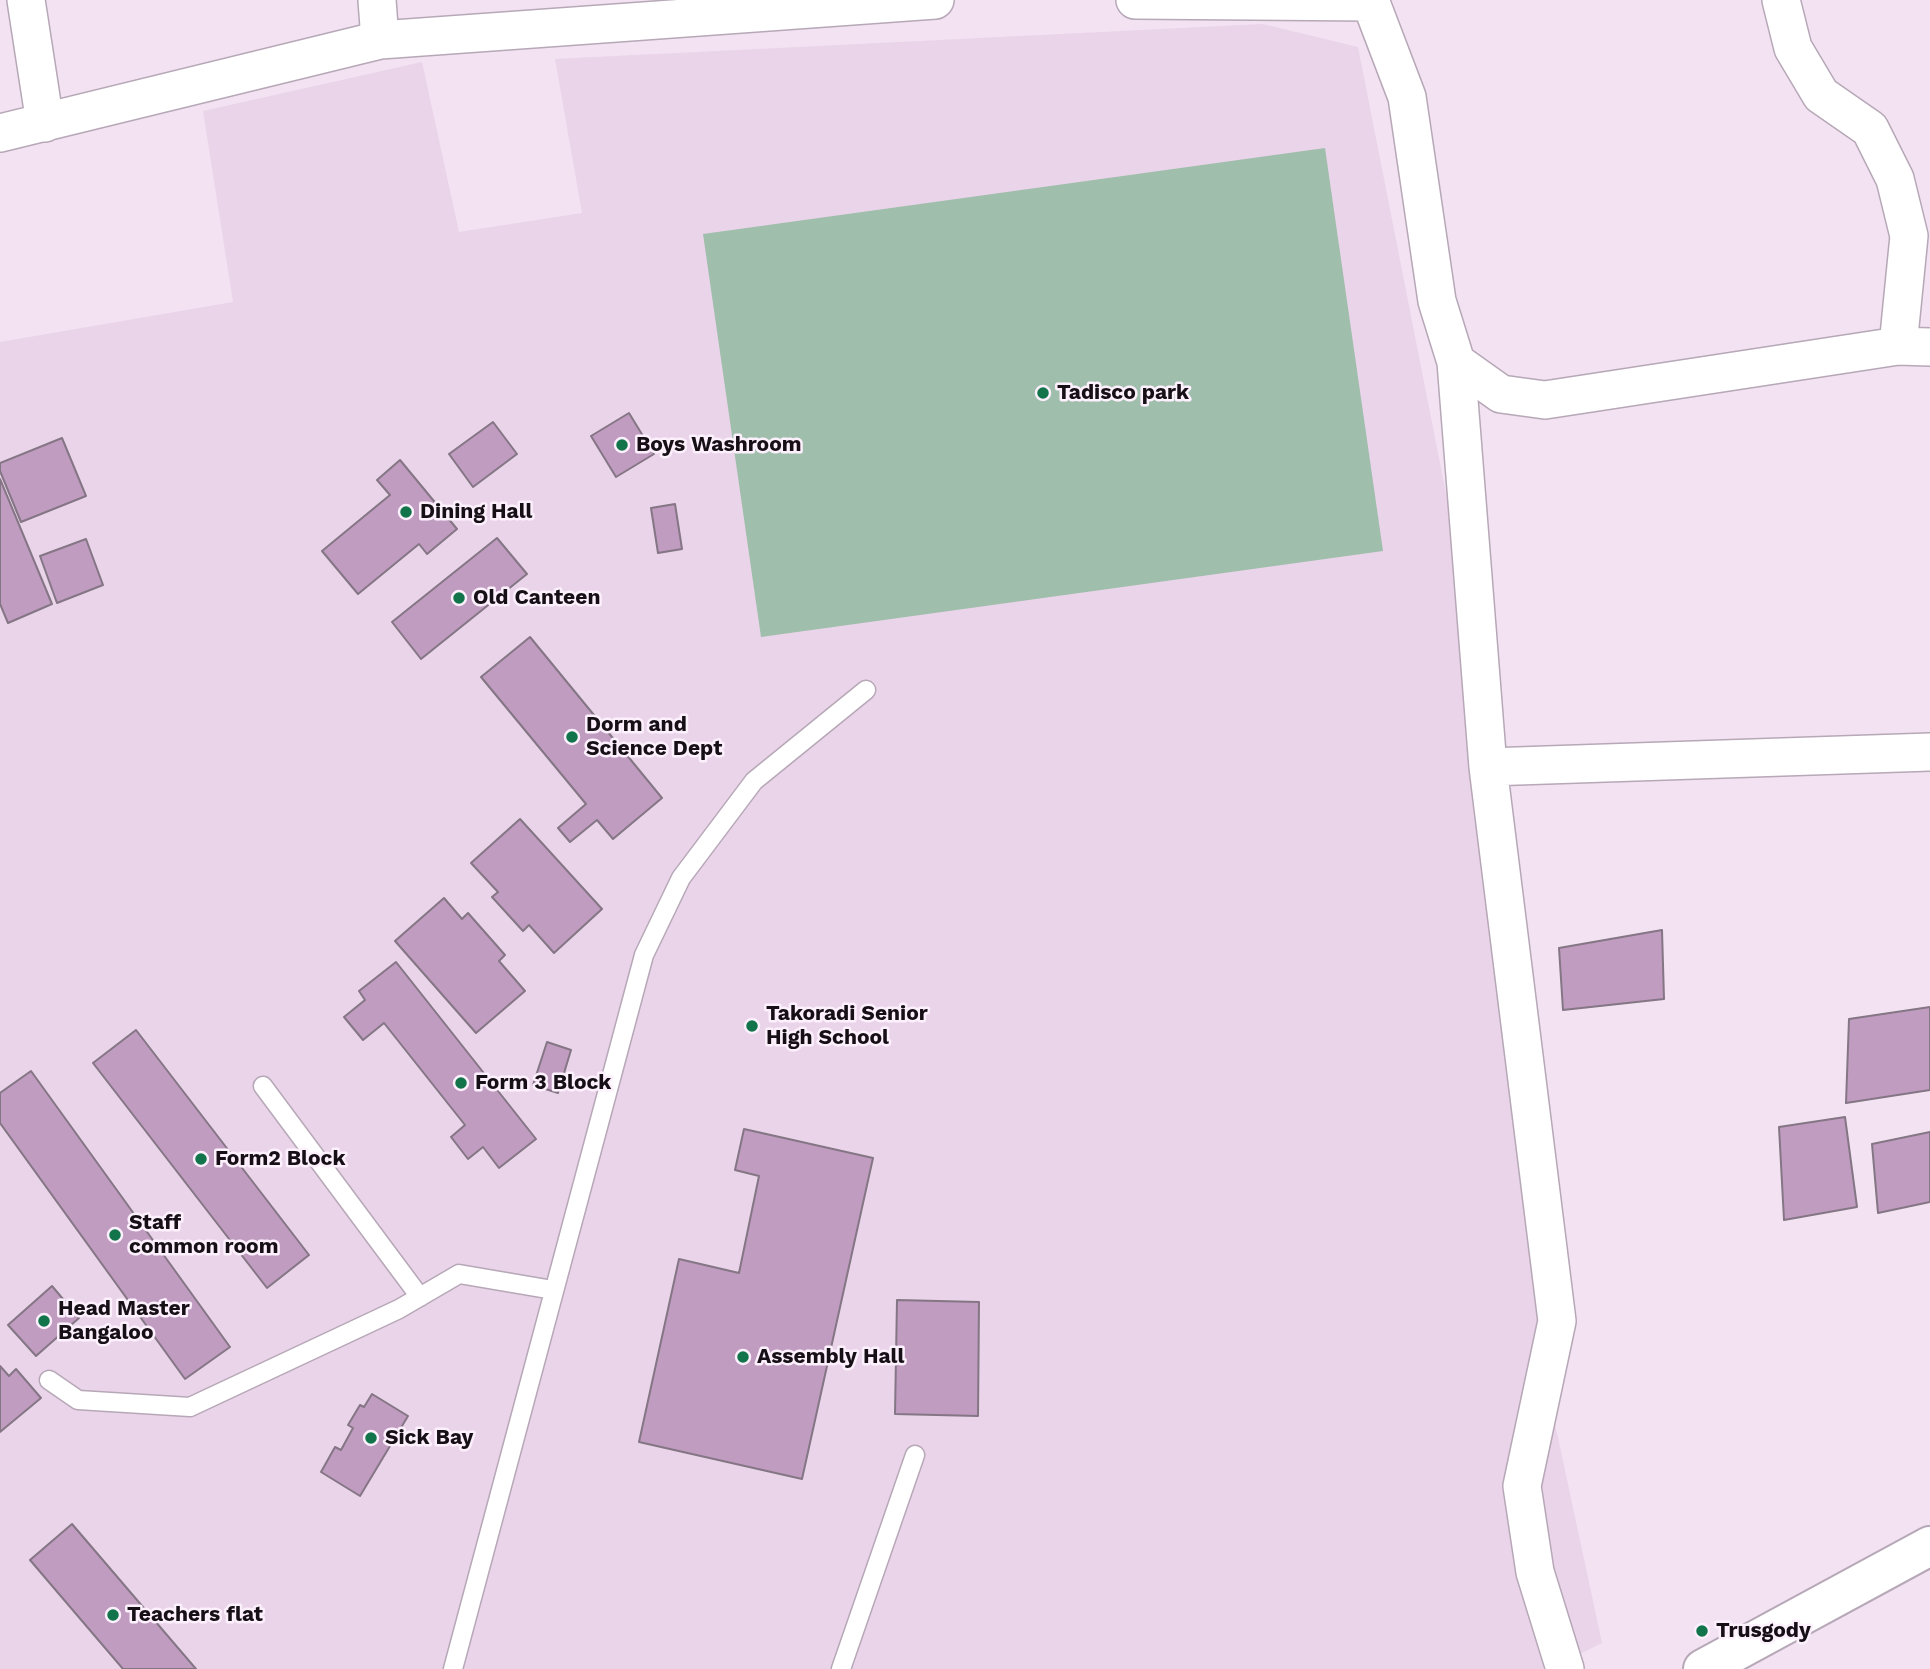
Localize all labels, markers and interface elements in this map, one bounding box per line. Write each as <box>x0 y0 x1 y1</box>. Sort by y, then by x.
place label: Tadisco park <box>1057 380 1189 406</box>
marker: Tadisco park <box>1035 385 1051 401</box>
place label: Boys Washroom <box>636 432 801 458</box>
marker: Boys Washroom <box>614 437 630 453</box>
place label: Dining Hall <box>420 499 532 525</box>
marker: Dining Hall <box>398 504 414 520</box>
place label: Old Canteen <box>473 585 600 611</box>
marker: Old Canteen <box>451 590 467 606</box>
place label: Dorm and Science Dept <box>586 712 722 762</box>
marker: Dorm and Science Dept <box>564 729 580 745</box>
place label: Takoradi Senior High School <box>766 1001 928 1051</box>
marker: Takoradi Senior High School <box>744 1018 760 1034</box>
place label: Form 3 Block <box>475 1070 611 1096</box>
marker: Form 3 Block <box>453 1075 469 1091</box>
place label: Form2 Block <box>215 1146 345 1172</box>
marker: Form2 Block <box>193 1151 209 1167</box>
place label: Staff common room <box>129 1210 278 1260</box>
marker: Staff common room <box>107 1227 123 1243</box>
place label: Head Master Bangaloo <box>58 1296 190 1346</box>
marker: Head Master Bangaloo <box>36 1313 52 1329</box>
place label: Assembly Hall <box>757 1344 904 1370</box>
marker: Assembly Hall <box>735 1349 751 1365</box>
place label: Sick Bay <box>385 1425 473 1451</box>
marker: Sick Bay <box>363 1430 379 1446</box>
place label: Teachers flat <box>127 1602 263 1628</box>
marker: Teachers flat <box>105 1607 121 1623</box>
place label: Trusgody <box>1716 1618 1811 1644</box>
marker: Trusgody <box>1694 1623 1710 1639</box>

